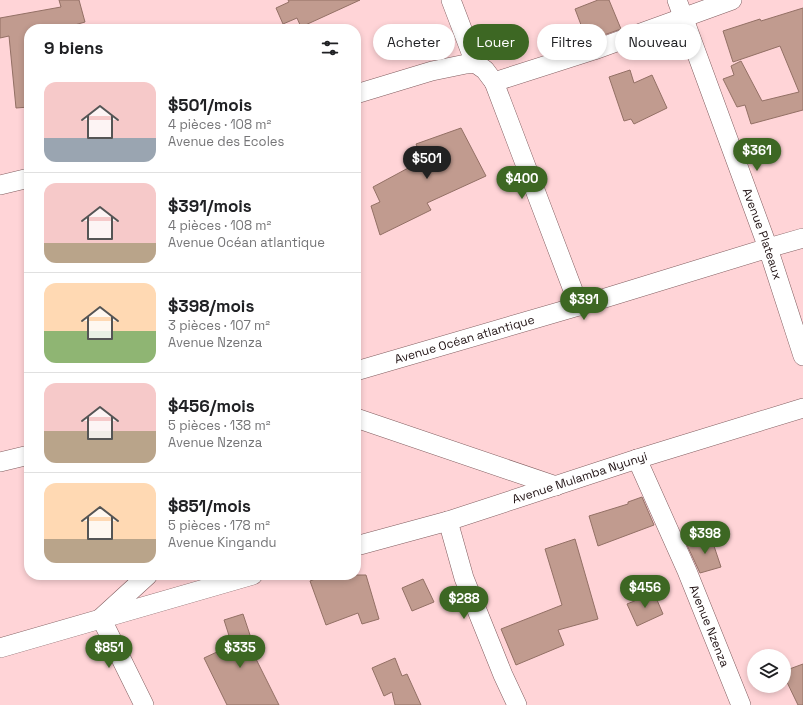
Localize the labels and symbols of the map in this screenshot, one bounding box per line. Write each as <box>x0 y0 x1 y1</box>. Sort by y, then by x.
pin: $361 <box>733 138 781 172</box>
pin: $501 <box>403 146 451 180</box>
pin: $400 <box>498 166 546 200</box>
street label: Avenue Plateaux <box>739 186 786 282</box>
pin: $391 <box>560 287 608 321</box>
street label: Avenue Océan atlantique <box>393 311 536 367</box>
street label: Avenue Mulamba Nyunyi <box>510 448 649 507</box>
pin: $398 <box>681 521 729 555</box>
pin: $456 <box>621 575 669 609</box>
street label: Avenue Nzenza <box>685 583 733 670</box>
pin: $288 <box>440 586 488 620</box>
pin: $851 <box>85 635 133 669</box>
pin: $335 <box>216 635 264 669</box>

